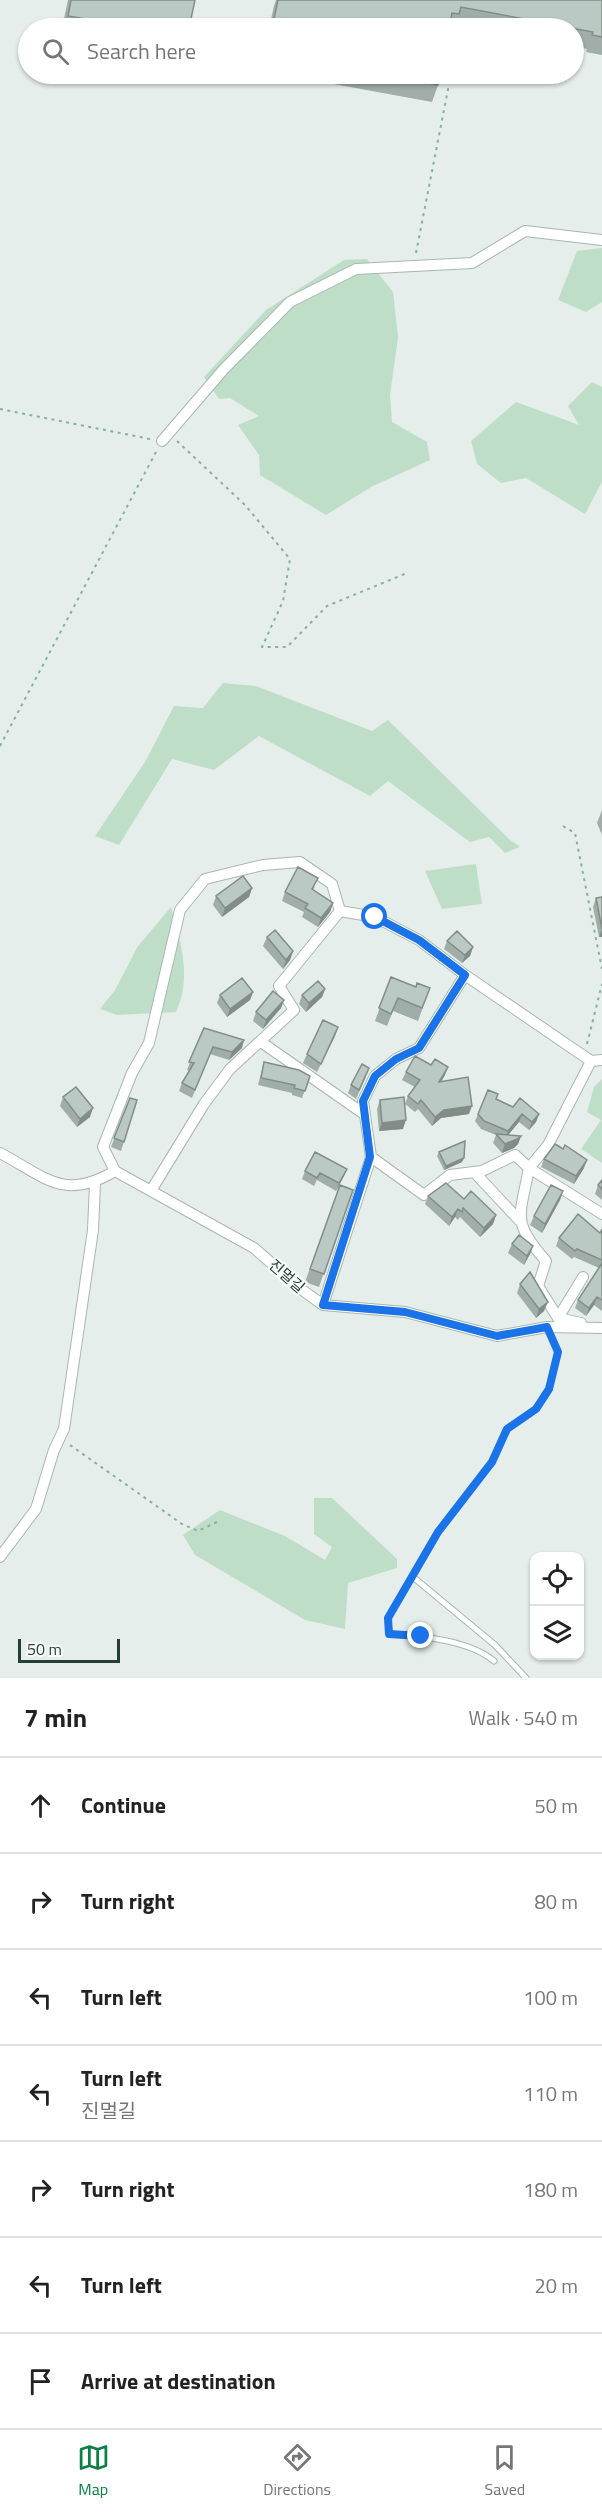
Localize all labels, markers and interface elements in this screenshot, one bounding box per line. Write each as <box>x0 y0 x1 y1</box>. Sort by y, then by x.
search box <box>18 18 584 84</box>
text: Search here <box>87 34 196 68</box>
icon: search <box>39 35 72 68</box>
route start <box>361 903 387 929</box>
street label: 진멀길 <box>264 1254 310 1298</box>
map controls <box>530 1552 584 1660</box>
button: locate <box>530 1552 584 1606</box>
button: layers <box>530 1606 584 1660</box>
route end <box>407 1622 433 1648</box>
scale bar <box>18 1636 120 1664</box>
text: 50 m <box>27 1637 62 1661</box>
text: 7 min <box>24 1698 87 1737</box>
text: Walk · 540 m <box>469 1702 578 1733</box>
text: Continue <box>81 1788 166 1822</box>
icon: ahead <box>24 1789 57 1822</box>
text: 50 m <box>534 1790 578 1821</box>
text: Turn right <box>81 1884 175 1918</box>
icon: right <box>24 1885 57 1918</box>
text: 80 m <box>534 1886 578 1917</box>
text: Turn left <box>81 1980 162 2014</box>
icon: left <box>24 1981 57 2014</box>
text: 100 m <box>523 1982 578 2013</box>
text: Turn left <box>81 2061 162 2095</box>
icon: left <box>24 2077 57 2110</box>
text: 110 m <box>523 2078 578 2109</box>
text: 진멀길 <box>81 2095 136 2126</box>
text: Turn right <box>81 2172 175 2206</box>
icon: right <box>24 2173 57 2206</box>
text: 180 m <box>523 2174 578 2205</box>
text: Turn left <box>81 2268 162 2302</box>
icon: left <box>24 2269 57 2302</box>
text: 20 m <box>534 2270 578 2301</box>
text: Arrive at destination <box>81 2364 276 2398</box>
icon: arrive <box>24 2365 57 2398</box>
tab: Map <box>77 2441 110 2501</box>
tab: Directions <box>263 2441 331 2501</box>
tab: Saved <box>485 2441 525 2501</box>

